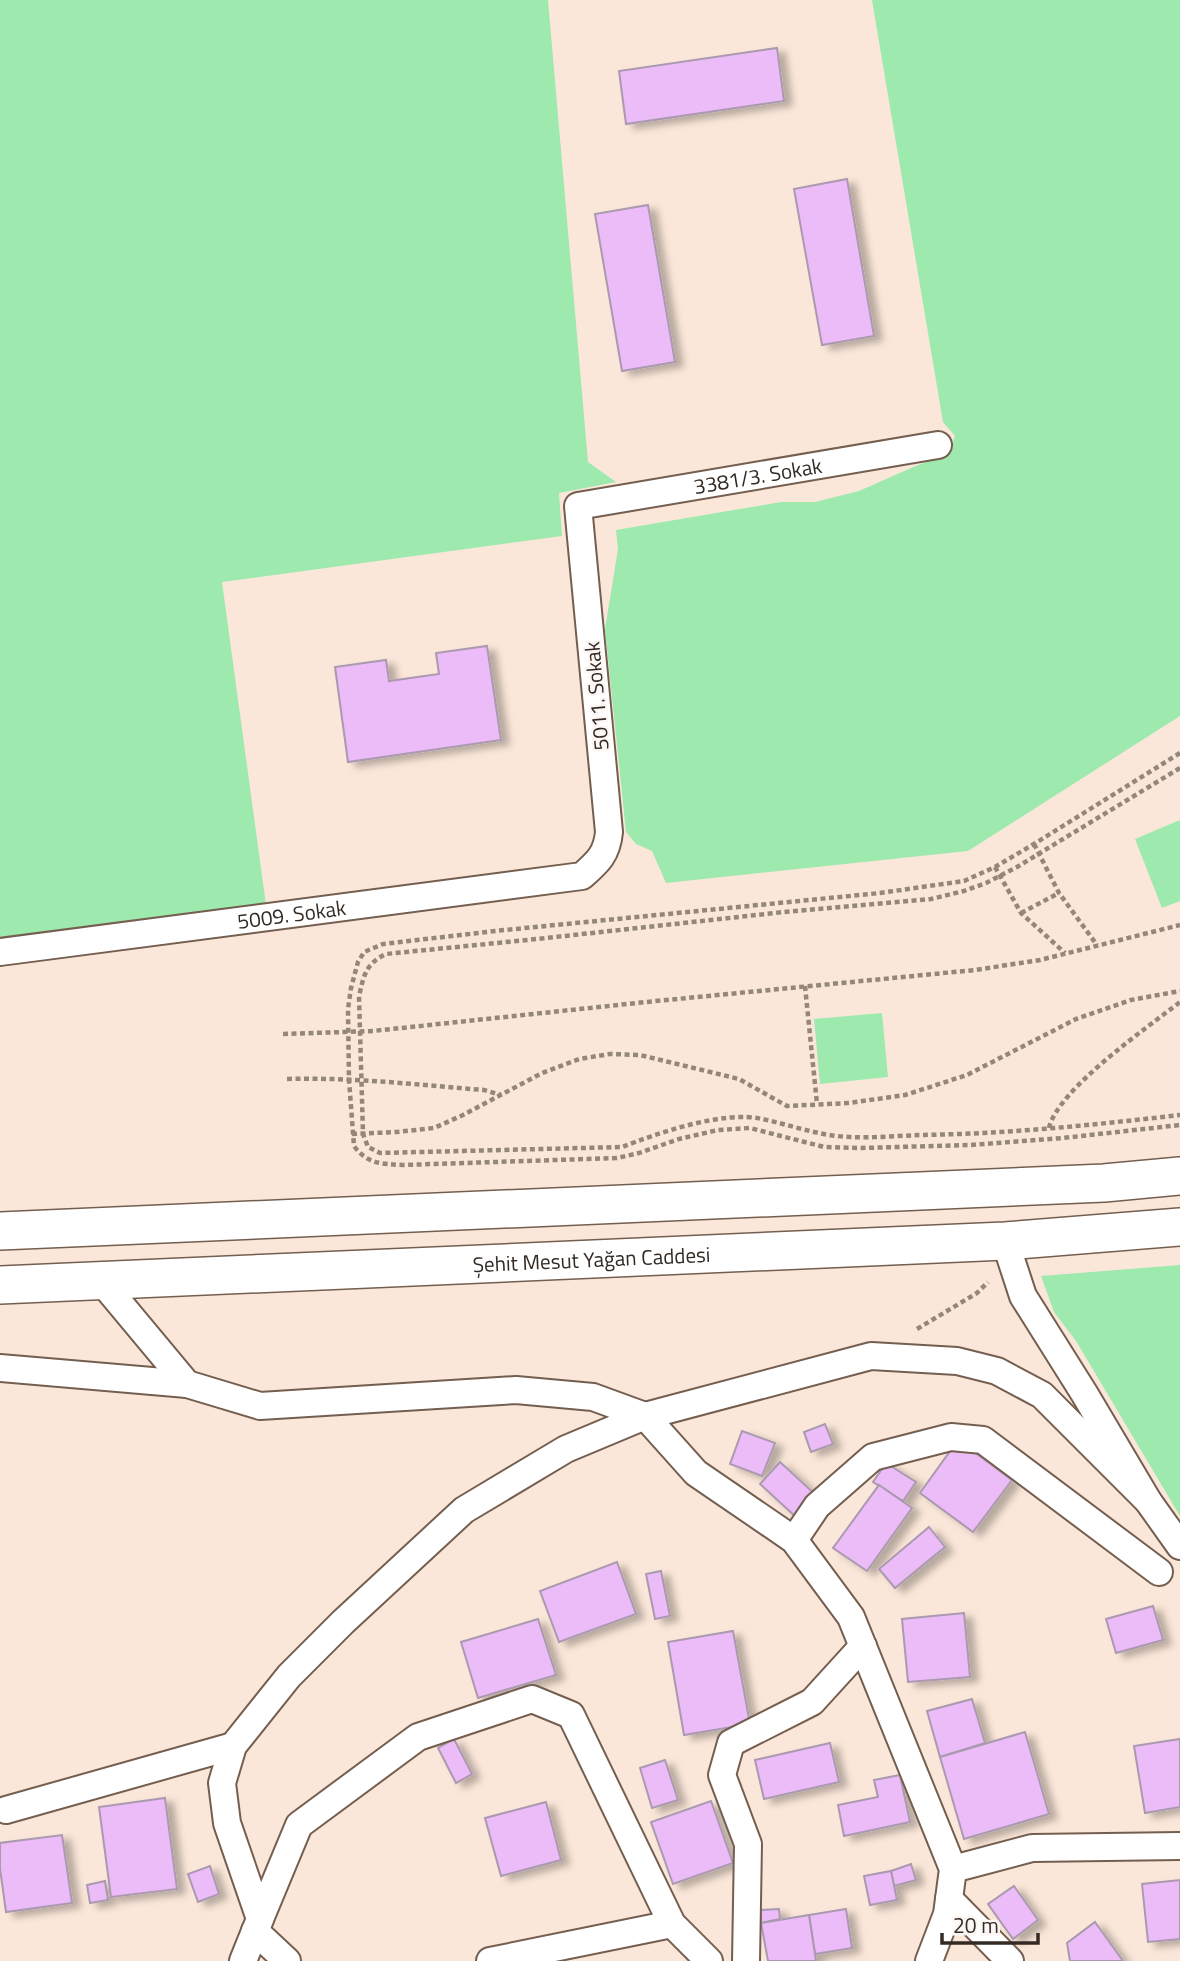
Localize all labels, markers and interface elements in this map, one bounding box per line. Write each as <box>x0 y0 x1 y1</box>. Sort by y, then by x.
street label: 3381/3. Sokak <box>691 449 824 502</box>
street label: 5011. Sokak <box>575 640 617 752</box>
street label: 5009. Sokak <box>235 891 348 937</box>
street label: Şehit Mesut Yağan Caddesi <box>472 1238 711 1280</box>
scale bar <box>942 1902 1038 1946</box>
text: 20 m <box>953 1909 999 1941</box>

